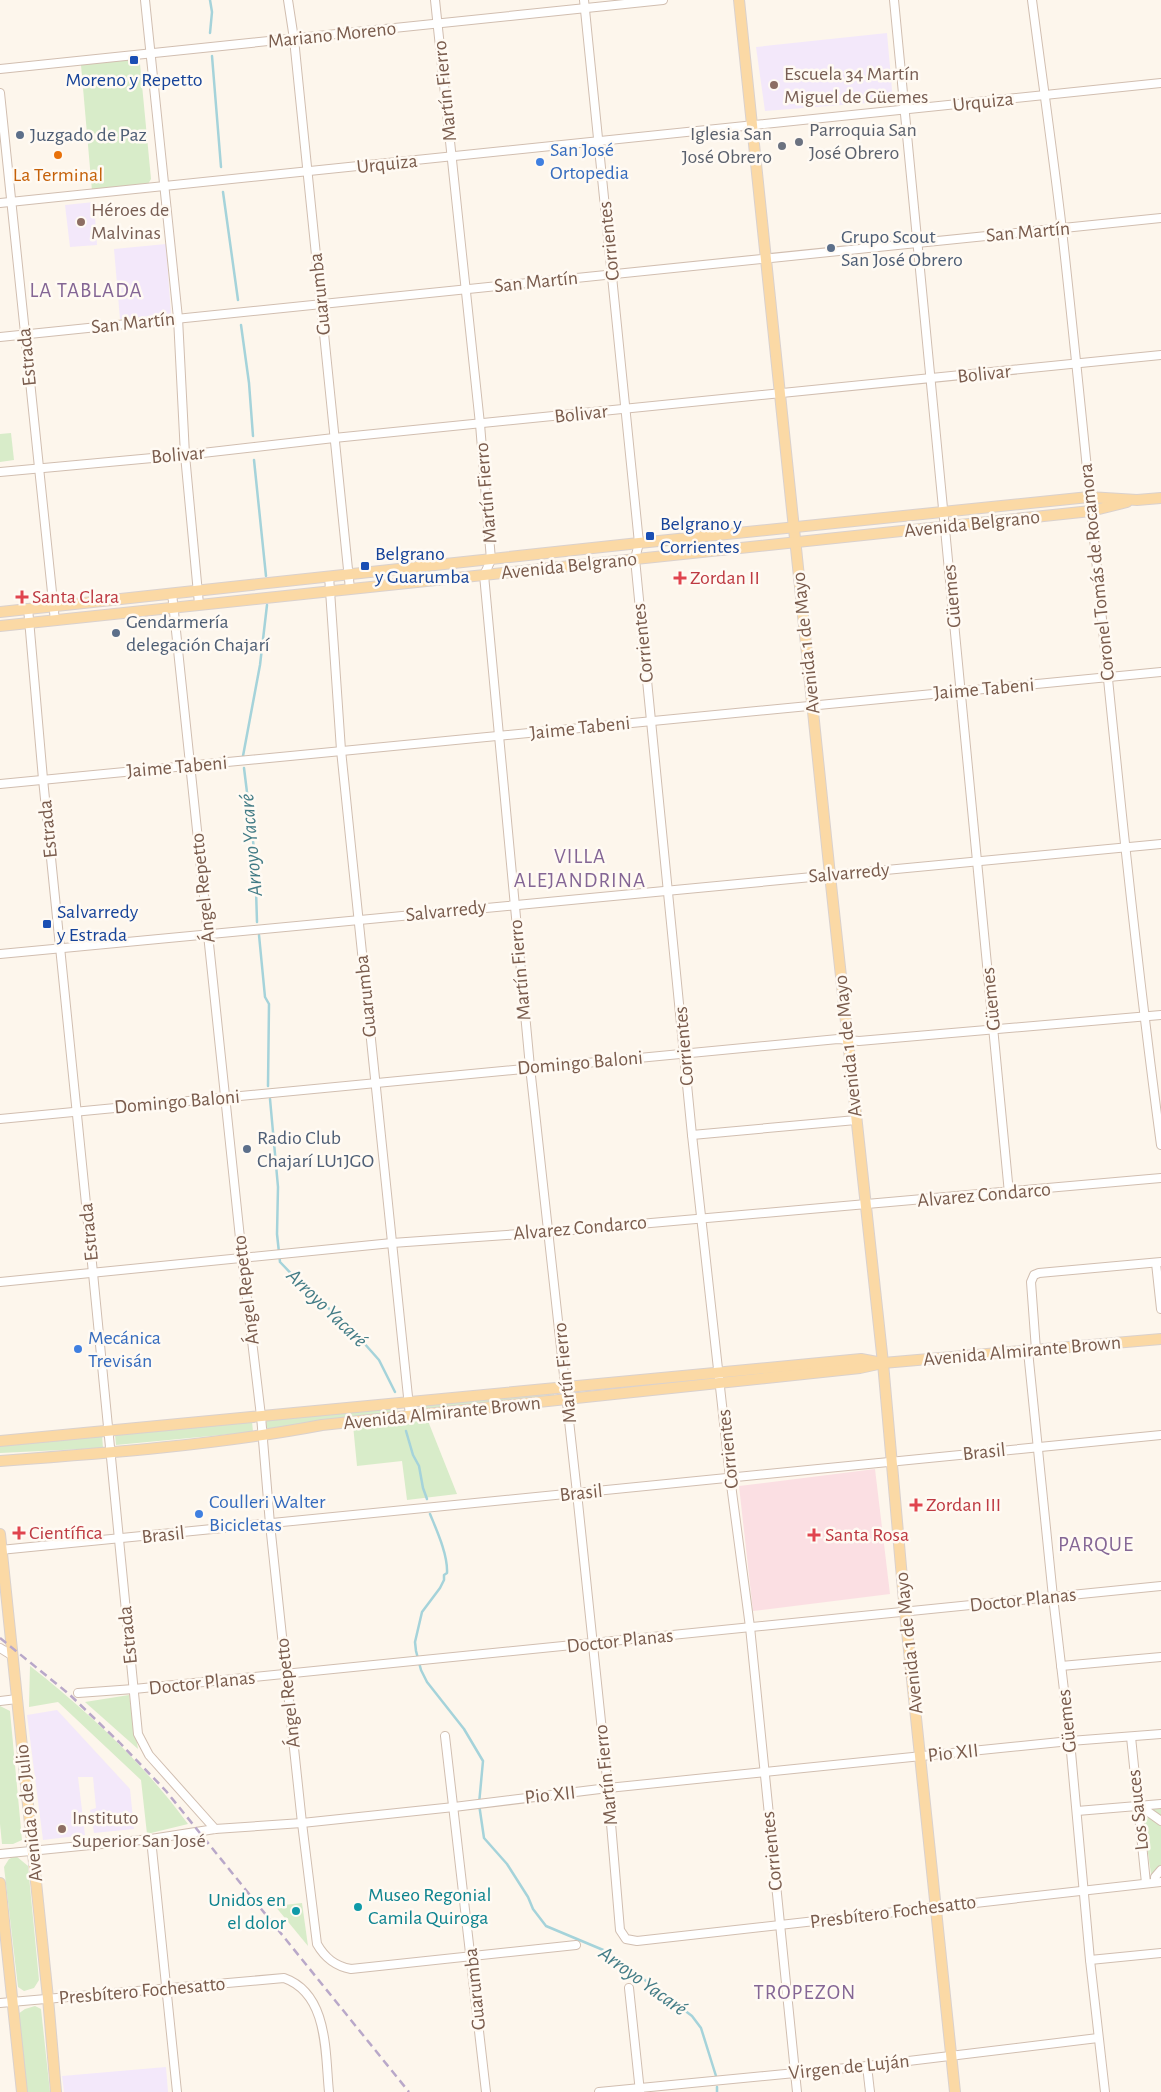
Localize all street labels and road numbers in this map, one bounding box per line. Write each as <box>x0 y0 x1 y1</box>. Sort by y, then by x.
street label: Mariano Moreno <box>267 18 397 52</box>
street label: Martín Fierro <box>430 40 460 142</box>
street label: Urquiza <box>951 89 1015 115</box>
street label: Urquiza <box>355 151 419 177</box>
street label: Corrientes <box>595 200 623 282</box>
street label: San Martín <box>985 218 1071 246</box>
street label: Guarumba <box>306 252 334 336</box>
street label: San Martín <box>493 268 579 296</box>
street label: San Martín <box>90 309 176 337</box>
street label: Estrada <box>14 327 40 387</box>
street label: Bolivar <box>956 361 1012 387</box>
street label: Bolivar <box>553 401 609 427</box>
street label: Martín Fierro <box>472 442 500 544</box>
street label: Bolivar <box>150 443 206 467</box>
street label: Coronel Tomás de Rocamora <box>1076 462 1118 682</box>
street label: Avenida Belgrano <box>903 507 1041 541</box>
street label: Avenida Belgrano <box>500 549 638 583</box>
street label: Güemes <box>939 563 965 629</box>
street label: Avenida 1 de Mayo <box>789 571 823 715</box>
street label: Corrientes <box>629 602 657 684</box>
street label: Jaime Tabeni <box>933 675 1035 703</box>
street label: Jaime Tabeni <box>529 713 631 743</box>
street label: Jaime Tabeni <box>126 753 228 781</box>
street label: Estrada <box>35 799 61 859</box>
street label: Ángel Repetto <box>186 832 219 944</box>
street label: Salvarredy <box>808 859 891 887</box>
street label: Salvarredy <box>404 897 488 925</box>
street label: Martín Fierro <box>506 919 534 1021</box>
street label: Guarumba <box>352 954 380 1038</box>
street label: Güemes <box>978 966 1004 1032</box>
street label: Avenida 1 de Mayo <box>831 974 865 1118</box>
street label: Corrientes <box>671 1005 697 1087</box>
street label: Domingo Baloni <box>516 1048 644 1078</box>
street label: Domingo Baloni <box>113 1087 241 1117</box>
street label: Alvarez Condarco <box>916 1179 1052 1211</box>
street label: Estrada <box>76 1202 102 1262</box>
street label: Alvarez Condarco <box>512 1212 648 1244</box>
street label: Ángel Repetto <box>228 1234 263 1346</box>
street label: Martín Fierro <box>550 1322 580 1424</box>
street label: Avenida Almirante Brown <box>922 1332 1122 1370</box>
street label: Avenida Almirante Brown <box>342 1393 542 1433</box>
street label: Corrientes <box>714 1408 742 1490</box>
street label: Brasil <box>961 1440 1007 1464</box>
street label: Brasil <box>558 1481 604 1505</box>
street label: Brasil <box>140 1523 186 1547</box>
street label: Avenida 1 de Mayo <box>892 1571 926 1715</box>
street label: Doctor Planas <box>969 1584 1077 1616</box>
street label: Estrada <box>115 1605 141 1665</box>
street label: Doctor Planas <box>566 1625 674 1657</box>
street label: Ángel Repetto <box>271 1637 304 1749</box>
street label: Doctor Planas <box>148 1667 256 1699</box>
street label: Güemes <box>1054 1688 1080 1754</box>
street label: Martín Fierro <box>591 1724 621 1826</box>
street label: Pio XII <box>927 1740 979 1766</box>
street label: Avenida 9 de Julio <box>12 1743 46 1883</box>
street label: Los Sauces <box>1124 1769 1152 1851</box>
street label: Pio XII <box>524 1782 576 1808</box>
street label: Corrientes <box>758 1810 786 1892</box>
street label: Presbítero Fochesatto <box>809 1892 977 1932</box>
street label: Guarumba <box>461 1947 489 2031</box>
street label: Presbítero Fochesatto <box>58 1974 226 2008</box>
street label: Virgen de Luján <box>788 2051 910 2083</box>

